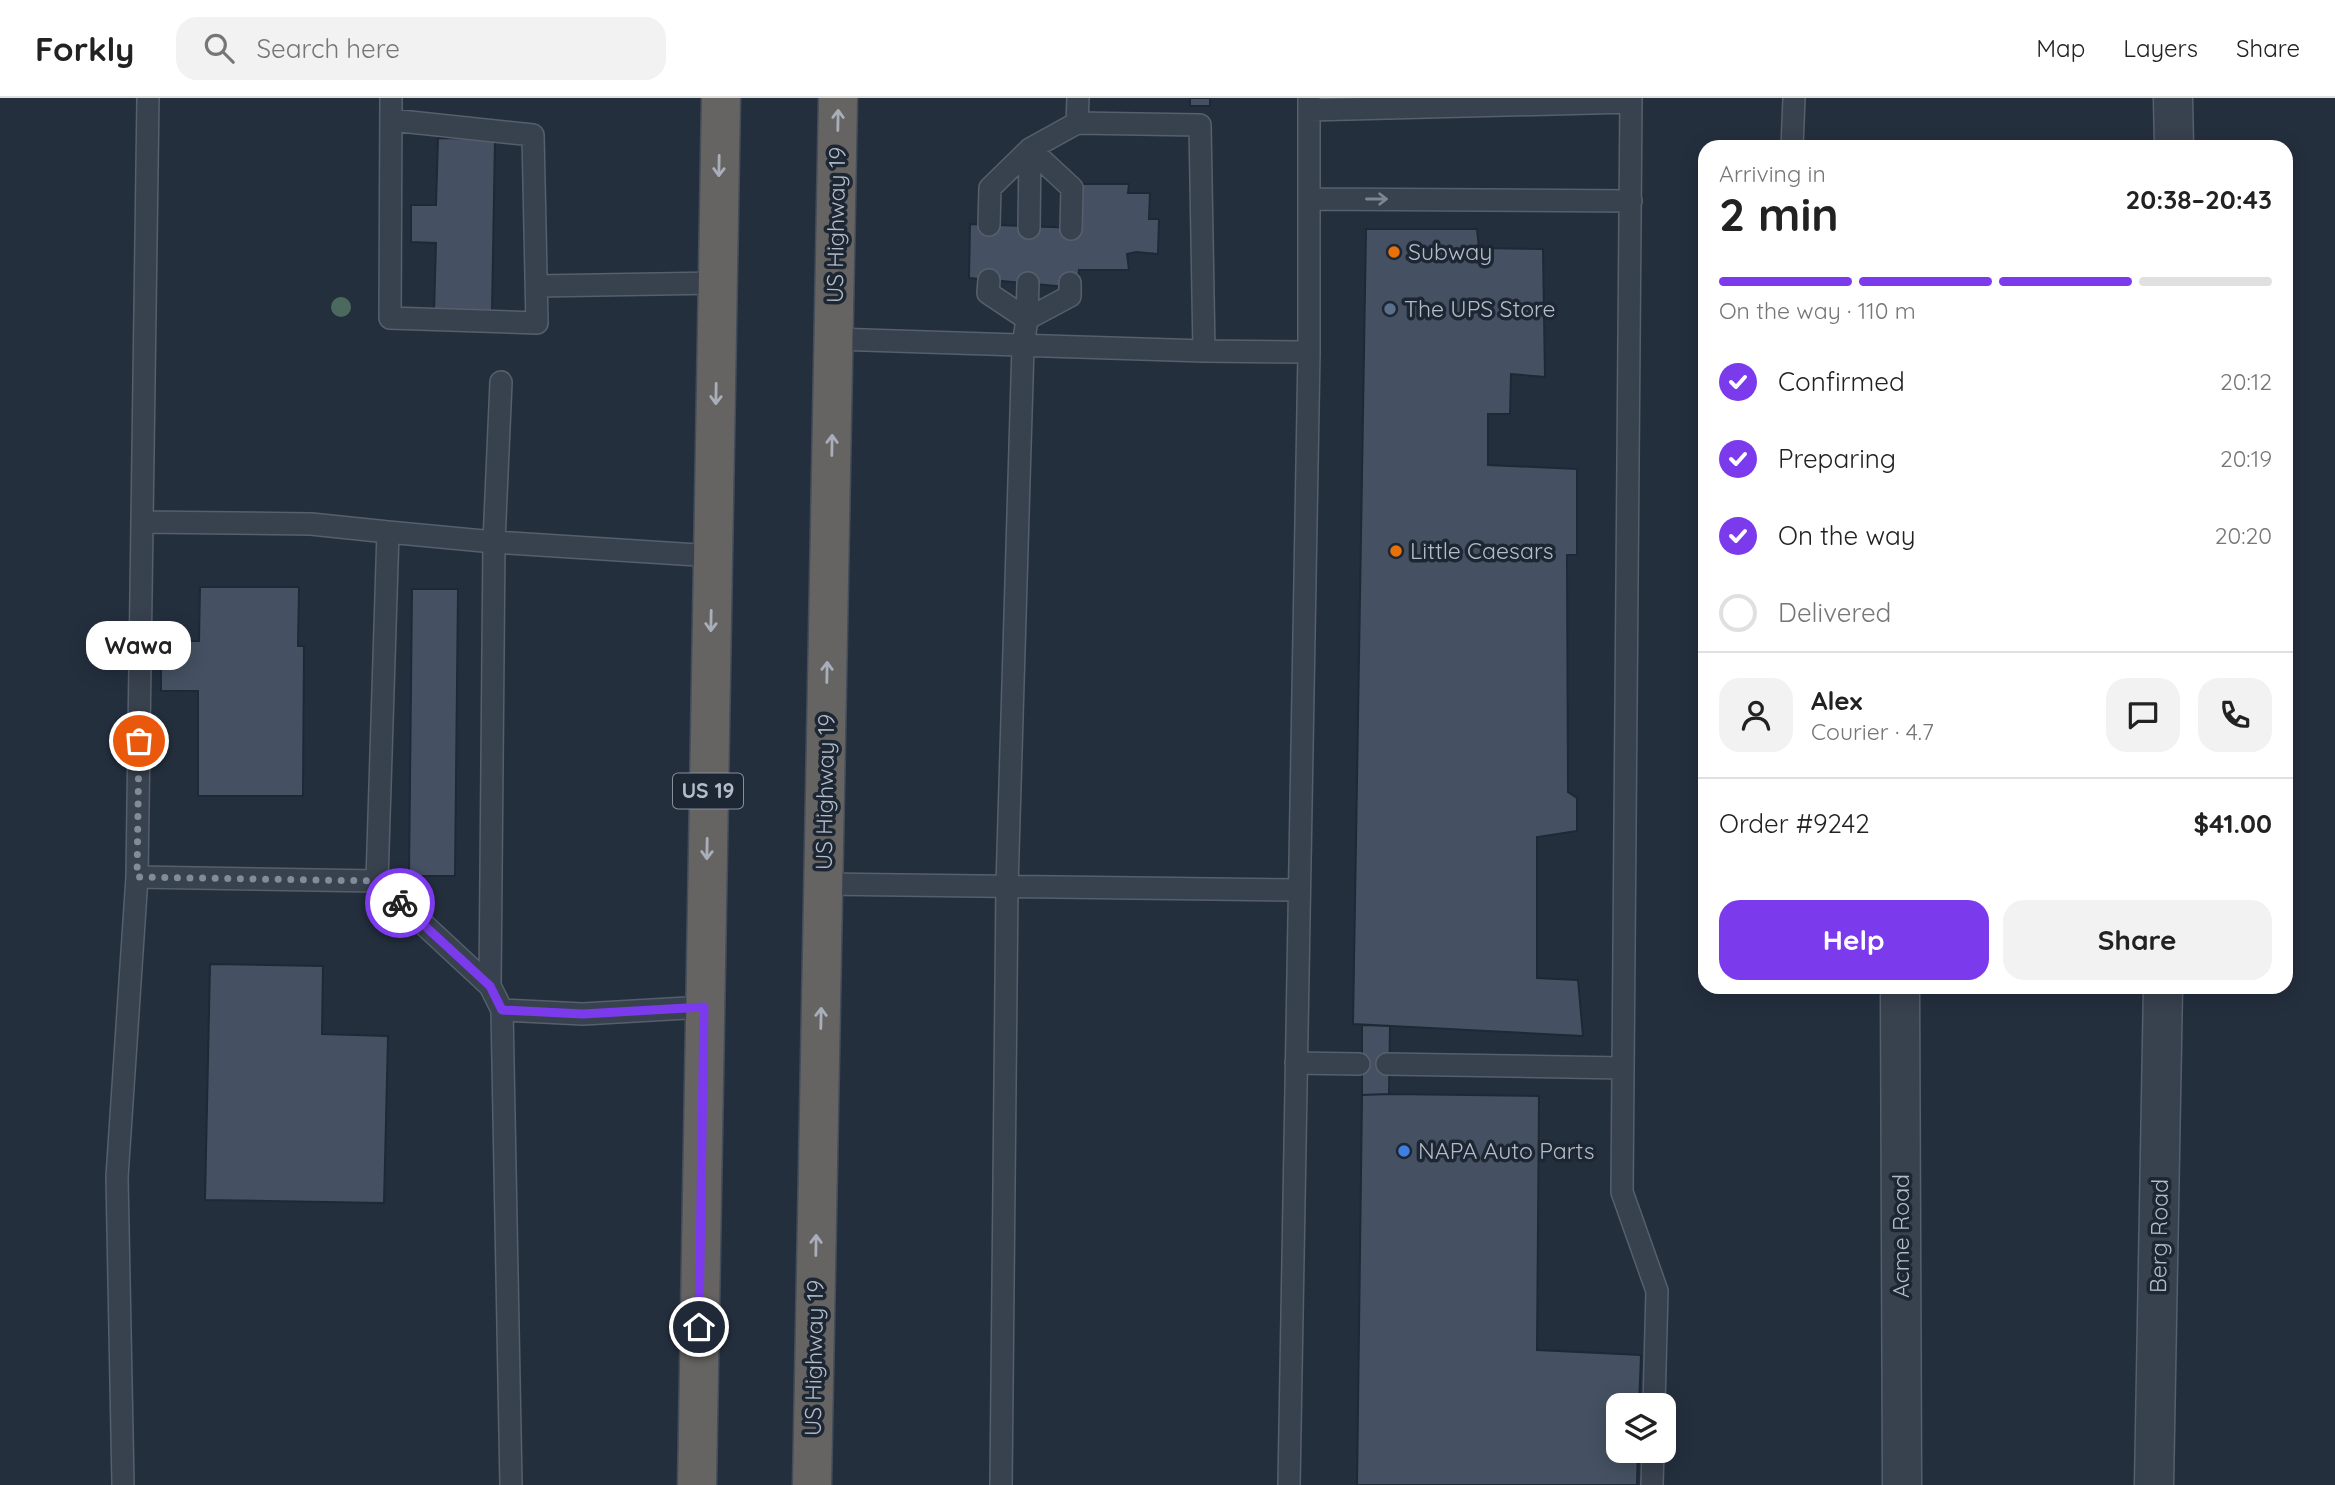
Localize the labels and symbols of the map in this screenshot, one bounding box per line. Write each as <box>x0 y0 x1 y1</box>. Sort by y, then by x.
one-way arrow <box>831 108 844 131</box>
street label: US Highway 19 <box>820 147 851 303</box>
one-way arrow <box>713 154 726 177</box>
one-way arrow <box>1365 192 1388 206</box>
place label: Subway <box>1408 237 1492 266</box>
marker: Subway <box>1386 244 1402 260</box>
place label: The UPS Store <box>1404 294 1555 323</box>
marker: The UPS Store <box>1382 301 1398 317</box>
one-way arrow <box>709 382 722 405</box>
one-way arrow <box>825 434 839 457</box>
place label: Little Caesars <box>1410 536 1554 565</box>
marker: Little Caesars <box>1388 543 1404 559</box>
one-way arrow <box>705 609 718 632</box>
callout: Wawa <box>86 622 192 671</box>
one-way arrow <box>821 661 834 684</box>
pin <box>109 711 169 771</box>
street label: US Highway 19 <box>809 714 840 870</box>
road number: US 19 <box>673 774 743 808</box>
one-way arrow <box>700 837 714 860</box>
courier <box>365 868 435 938</box>
one-way arrow <box>814 1007 827 1030</box>
place label: NAPA Auto Parts <box>1418 1136 1595 1165</box>
marker: NAPA Auto Parts <box>1396 1143 1412 1159</box>
street label: Acme Road <box>1886 1174 1915 1298</box>
street label: Berg Road <box>2143 1179 2174 1293</box>
one-way arrow <box>810 1234 823 1257</box>
street label: US Highway 19 <box>798 1280 829 1436</box>
pin <box>669 1297 729 1357</box>

